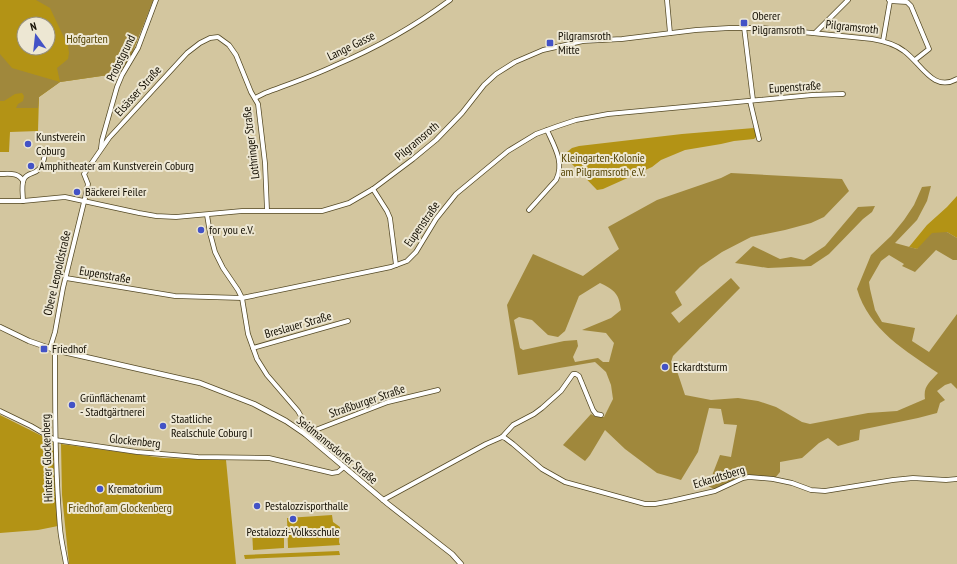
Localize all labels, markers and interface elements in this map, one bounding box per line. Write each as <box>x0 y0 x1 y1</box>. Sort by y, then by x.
place label: Oberer Pilgramsroth <box>752 8 805 37</box>
north arrow <box>16 16 56 56</box>
street label: Pilgramsroth <box>825 16 879 37</box>
marker: Oberer Pilgramsroth <box>739 18 749 28</box>
text: N <box>29 19 38 34</box>
street label: Lange Gasse <box>324 28 377 64</box>
place label: Pilgramsroth Mitte <box>558 28 611 57</box>
park label: Hofgarten <box>66 31 108 46</box>
street label: Probstgrund <box>103 32 138 84</box>
marker: Pilgramsroth Mitte <box>545 38 555 48</box>
street label: Elsässer Straße <box>111 62 164 119</box>
street label: Eupenstraße <box>768 77 821 96</box>
street label: Lothringer Straße <box>239 106 262 180</box>
street label: Pilgramsroth <box>392 118 442 163</box>
place label: Kunstverein Coburg <box>36 129 85 158</box>
marker: Kunstverein Coburg <box>23 139 33 149</box>
park label: Kleingarten-Kolonie am Pilgramsroth e.V. <box>561 150 645 179</box>
place label: Amphitheater am Kunstverein Coburg <box>39 158 194 173</box>
marker: Amphitheater am Kunstverein Coburg <box>26 161 36 171</box>
place label: Bäckerei Feiler <box>85 184 147 199</box>
marker: Bäckerei Feiler <box>72 187 82 197</box>
street label: Eupenstraße <box>401 198 443 249</box>
place label: for you e.V. <box>209 222 254 237</box>
marker: for you e.V. <box>196 225 206 235</box>
street label: Obere Leopoldstraße <box>39 229 74 317</box>
street label: Eupenstraße <box>78 263 132 286</box>
street label: Breslauer Straße <box>263 308 333 341</box>
place label: Friedhof <box>52 341 87 356</box>
marker: Friedhof <box>39 344 49 354</box>
place label: Eckardtsturm <box>673 359 728 374</box>
marker: Eckardtsturm <box>660 362 670 372</box>
street label: Straßburger Straße <box>327 380 407 421</box>
place label: Grünflächenamt - Stadtgärtnerei <box>80 390 146 419</box>
marker: Grünflächenamt - Stadtgärtnerei <box>67 400 77 410</box>
place label: Staatliche Realschule Coburg I <box>171 411 253 440</box>
street label: Seidmannsdorfer Straße <box>294 412 381 487</box>
street label: Hinterer Glockenberg <box>37 414 56 502</box>
marker: Staatliche Realschule Coburg I <box>158 421 168 431</box>
street label: Glockenberg <box>109 430 161 451</box>
street label: Eckardtsberg <box>691 462 747 491</box>
place label: Krematorium <box>108 481 162 496</box>
marker: Krematorium <box>95 484 105 494</box>
place label: Pestalozzisporthalle <box>265 498 348 513</box>
park label: Friedhof am Glockenberg <box>68 500 172 515</box>
marker: Pestalozzisporthalle <box>252 501 262 511</box>
marker: Pestalozzi-Volksschule <box>288 514 298 524</box>
place label: Pestalozzi-Volksschule <box>247 524 339 539</box>

